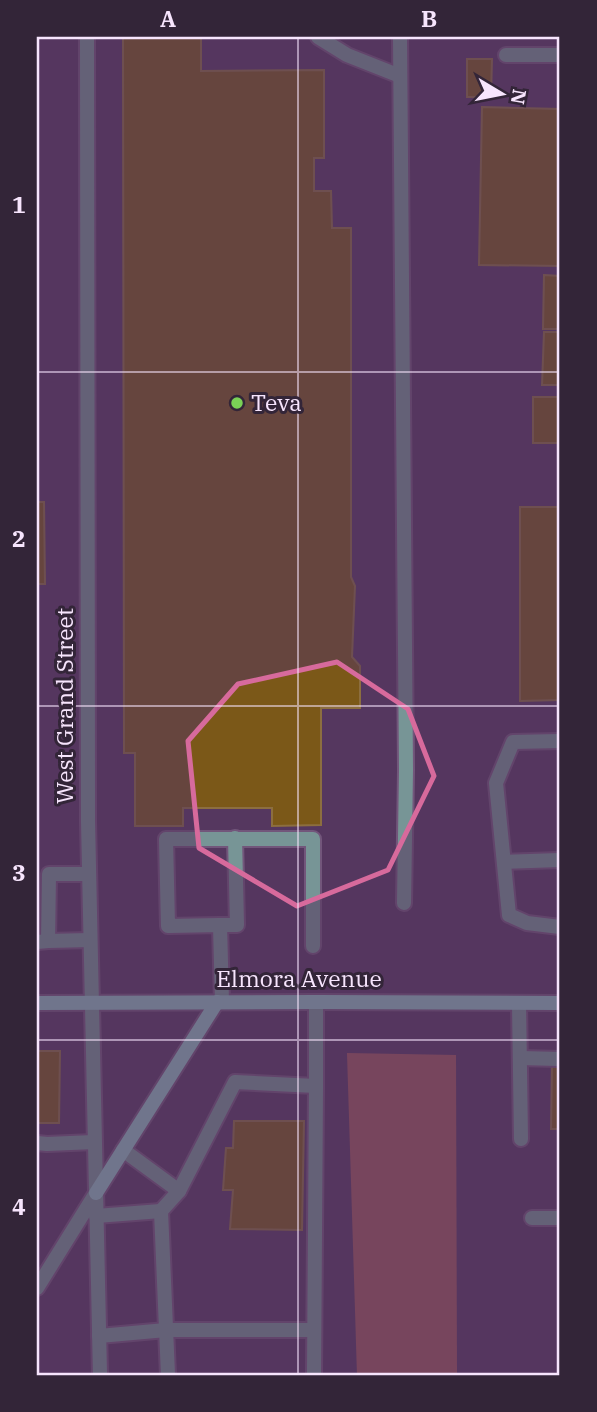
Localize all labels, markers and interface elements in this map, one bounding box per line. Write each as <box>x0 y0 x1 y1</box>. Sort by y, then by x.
text: A <box>160 3 176 33</box>
text: B <box>421 3 437 33</box>
north arrow <box>468 60 538 130</box>
text: N <box>506 87 532 106</box>
text: 1 <box>12 189 26 219</box>
place label: Teva <box>251 387 302 417</box>
marker: Teva <box>229 395 245 411</box>
text: 2 <box>12 523 26 553</box>
street label: West Grand Street <box>49 608 79 804</box>
text: 3 <box>12 857 26 887</box>
street label: Elmora Avenue <box>216 963 382 993</box>
text: 4 <box>12 1191 26 1221</box>

